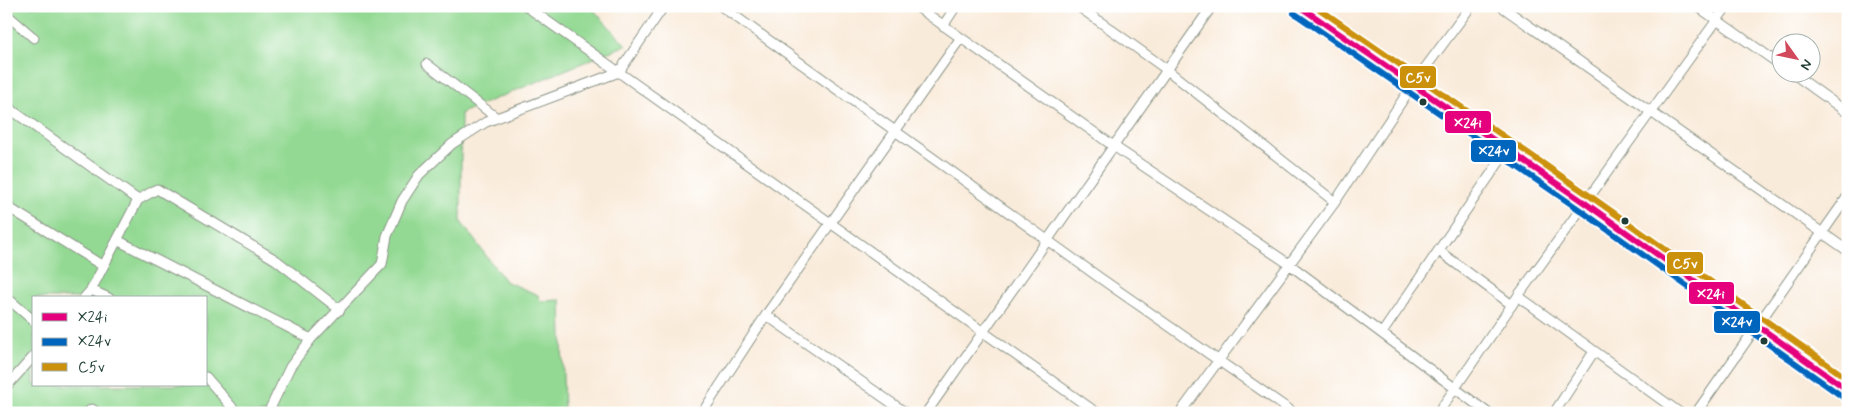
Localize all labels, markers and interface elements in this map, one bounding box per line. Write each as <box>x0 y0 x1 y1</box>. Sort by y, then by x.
north arrow <box>1772 32 1822 82</box>
text: N <box>1796 56 1816 73</box>
line badge: C5v <box>1399 65 1437 89</box>
text: C5v <box>1406 69 1431 87</box>
unlabelled marker <box>1418 97 1428 107</box>
line badge: X24i <box>1444 110 1492 134</box>
text: X24i <box>1454 114 1482 132</box>
line badge: X24v <box>1470 139 1517 163</box>
text: X24v <box>1479 142 1510 160</box>
unlabelled marker <box>1620 216 1630 226</box>
line badge: C5v <box>1666 251 1704 275</box>
text: C5v <box>1673 255 1698 273</box>
line badge: X24i <box>1688 281 1735 305</box>
text: X24i <box>1697 285 1725 303</box>
legend <box>32 296 208 386</box>
text: X24i <box>78 308 107 328</box>
line badge: X24v <box>1713 310 1761 334</box>
text: X24v <box>1722 313 1753 331</box>
text: X24v <box>78 332 111 352</box>
unlabelled marker <box>1759 336 1769 346</box>
text: C5v <box>78 358 105 378</box>

